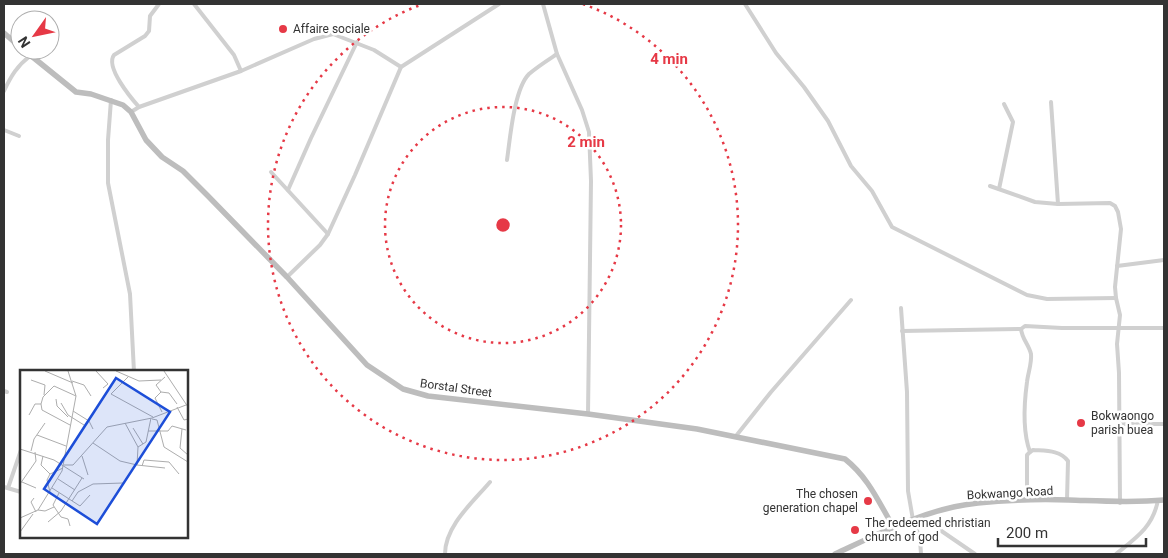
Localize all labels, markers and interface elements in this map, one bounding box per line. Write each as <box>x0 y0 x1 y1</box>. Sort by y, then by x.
north arrow <box>10 10 60 60</box>
place label: Affaire sociale <box>293 22 370 36</box>
marker: Affaire sociale <box>277 23 289 35</box>
text: N <box>15 34 34 51</box>
text: 4 min <box>650 50 688 68</box>
text: 2 min <box>567 133 605 151</box>
centre of rings <box>494 216 512 234</box>
inset map <box>20 370 188 538</box>
street label: Borstal Street <box>419 376 493 400</box>
place label: Bokwaongo parish buea <box>1091 409 1154 437</box>
marker: Bokwaongo parish buea <box>1075 417 1087 429</box>
street label: Bokwango Road <box>966 484 1054 502</box>
place label: The chosen generation chapel <box>763 487 858 515</box>
marker: The chosen generation chapel <box>862 495 874 507</box>
place label: The redeemed christian church of god <box>865 516 991 544</box>
scale bar <box>998 516 1146 548</box>
marker: The redeemed christian church of god <box>849 524 861 536</box>
text: 200 m <box>1006 524 1048 542</box>

